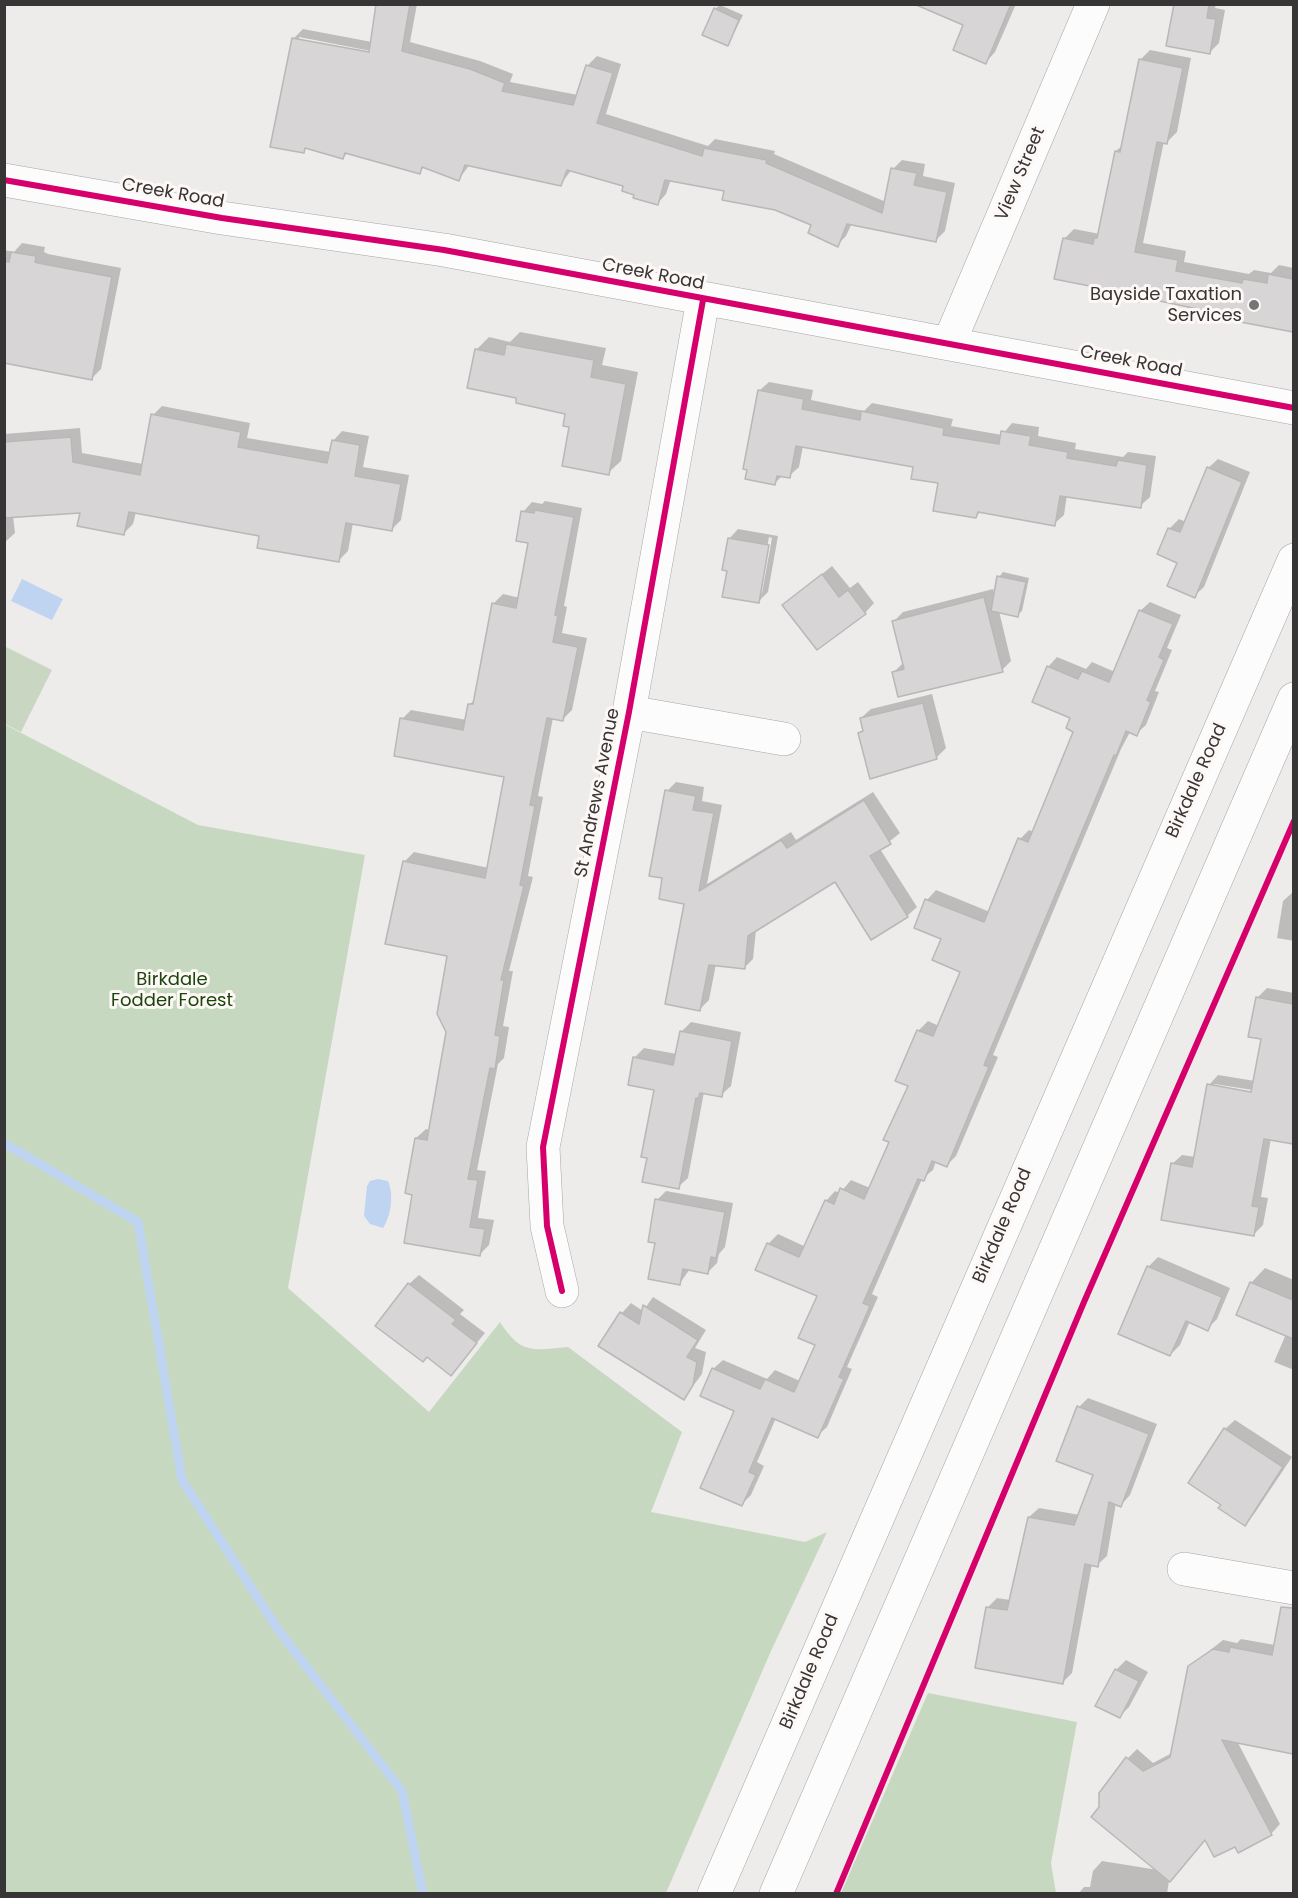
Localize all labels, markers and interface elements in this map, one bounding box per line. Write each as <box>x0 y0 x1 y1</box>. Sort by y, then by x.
street label: View Street <box>992 124 1050 224</box>
street label: Creek Road <box>120 174 226 214</box>
street label: Creek Road <box>600 254 706 296</box>
place label: Bayside Taxation Services <box>1090 284 1242 326</box>
marker: Bayside Taxation Services <box>1247 298 1261 312</box>
street label: Creek Road <box>1078 341 1184 383</box>
street label: St Andrews Avenue <box>571 706 625 880</box>
street label: Birkdale Road <box>1162 720 1232 842</box>
park label: Birkdale Fodder Forest <box>111 969 233 1012</box>
street label: Birkdale Road <box>969 1165 1037 1287</box>
street label: Birkdale Road <box>776 1611 844 1733</box>

